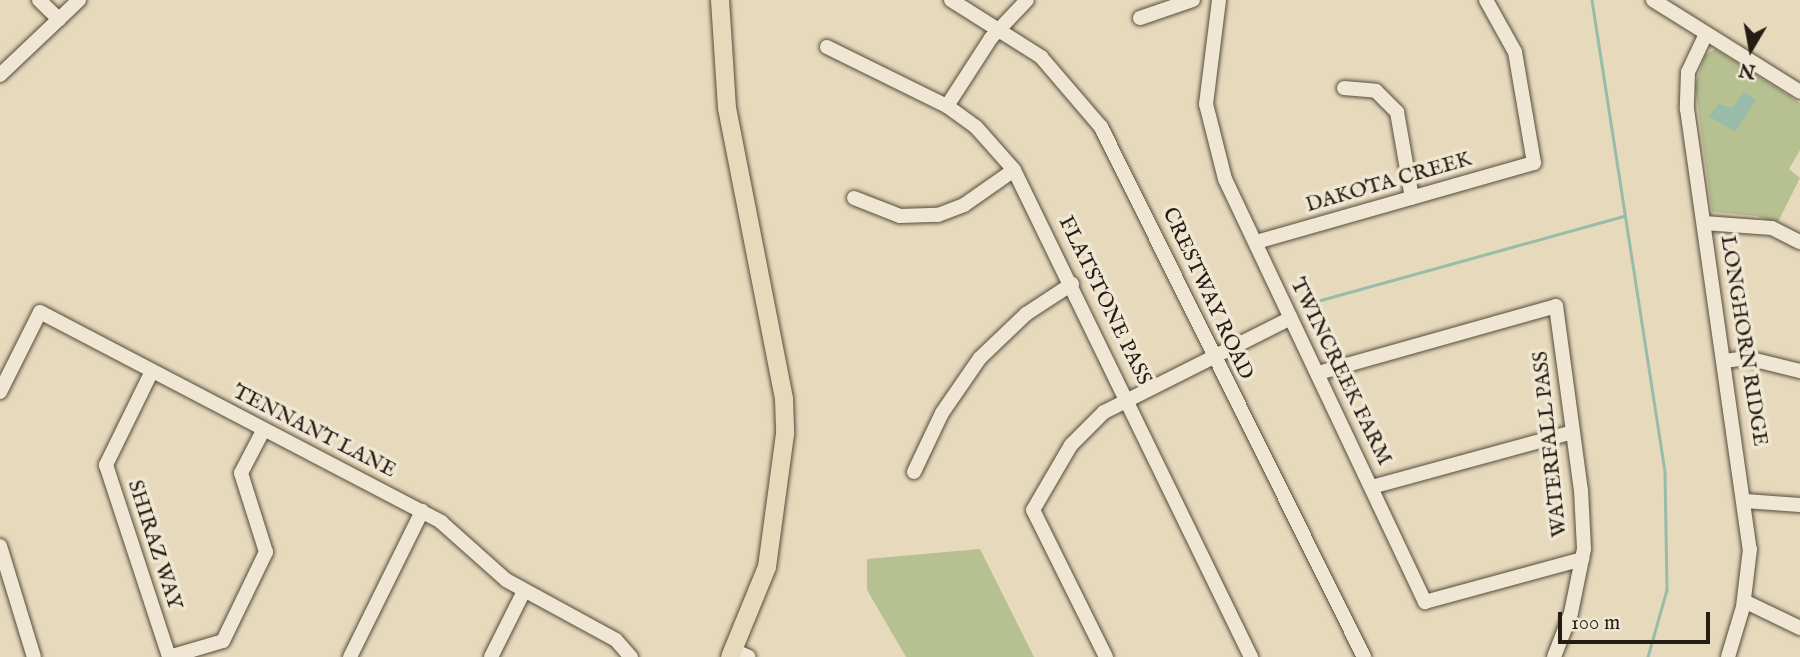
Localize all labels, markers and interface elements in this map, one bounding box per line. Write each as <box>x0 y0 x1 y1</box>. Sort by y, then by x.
north arrow <box>1716 14 1786 84</box>
text: N <box>1737 56 1758 83</box>
street label: DAKOTA CREEK <box>1303 147 1475 219</box>
street label: CRESTWAY ROAD <box>1156 204 1258 384</box>
street label: FLATSTONE PASS <box>1052 212 1156 390</box>
street label: LONGHORN RIDGE <box>1714 234 1772 448</box>
street label: TWINCREEK FARM <box>1284 274 1396 470</box>
street label: WATERFALL PASS <box>1529 350 1573 538</box>
street label: TENNANT LANE <box>228 380 400 484</box>
street label: SHIRAZ WAY <box>121 477 187 613</box>
scale bar <box>1562 598 1714 642</box>
text: 100 m <box>1571 610 1620 637</box>

